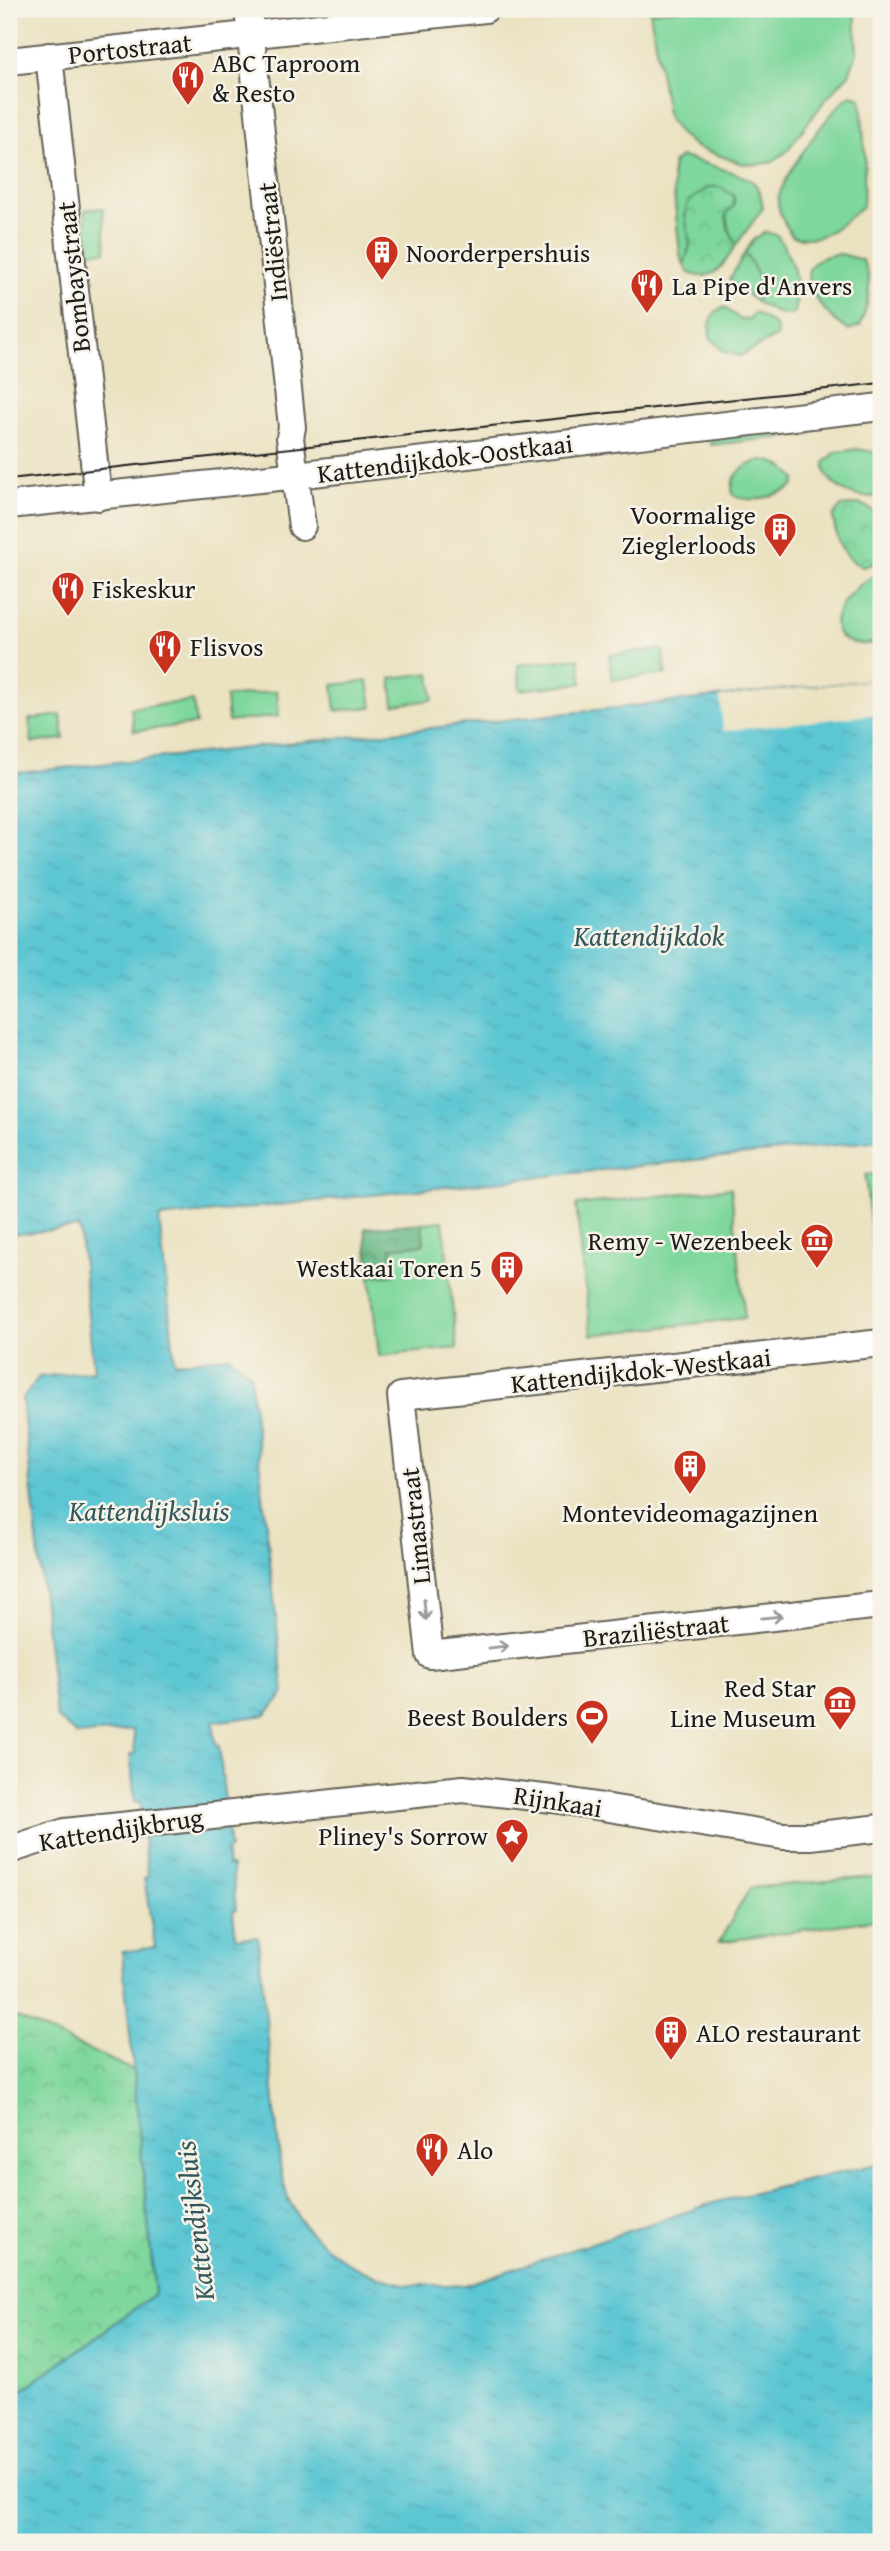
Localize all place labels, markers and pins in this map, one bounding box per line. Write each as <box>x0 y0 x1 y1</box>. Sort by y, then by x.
place label: ABC Taproom & Resto <box>212 43 360 112</box>
restaurant icon: ABC Taproom & Resto <box>169 58 207 107</box>
building icon: Noorderpershuis <box>363 233 401 282</box>
place label: Noorderpershuis <box>406 233 590 272</box>
restaurant icon: La Pipe d'Anvers <box>628 266 666 315</box>
place label: La Pipe d'Anvers <box>672 266 852 305</box>
place label: Voormalige Zieglerloods <box>622 495 756 564</box>
building icon: Voormalige Zieglerloods <box>761 510 799 559</box>
restaurant icon: Fiskeskur <box>49 569 87 618</box>
place label: Fiskeskur <box>92 569 196 608</box>
restaurant icon: Flisvos <box>146 627 184 676</box>
place label: Flisvos <box>190 627 264 666</box>
place label: Remy - Wezenbeek <box>588 1221 793 1260</box>
museum icon: Remy - Wezenbeek <box>798 1221 836 1270</box>
place label: Westkaai Toren 5 <box>296 1248 482 1287</box>
building icon: Westkaai Toren 5 <box>488 1248 526 1297</box>
building icon: Montevideomagazijnen <box>671 1447 709 1496</box>
place label: Montevideomagazijnen <box>562 1493 818 1532</box>
place label: Red Star Line Museum <box>670 1668 816 1737</box>
museum icon: Red Star Line Museum <box>821 1683 859 1732</box>
place label: Beest Boulders <box>407 1697 568 1736</box>
sports icon: Beest Boulders <box>573 1697 611 1746</box>
place label: Pliney's Sorrow <box>319 1816 489 1855</box>
place icon: Pliney's Sorrow <box>493 1816 531 1865</box>
building icon: ALO restaurant <box>652 2013 690 2062</box>
place label: ALO restaurant <box>696 2013 861 2052</box>
restaurant icon: Alo <box>413 2130 451 2179</box>
place label: Alo <box>457 2130 493 2169</box>

